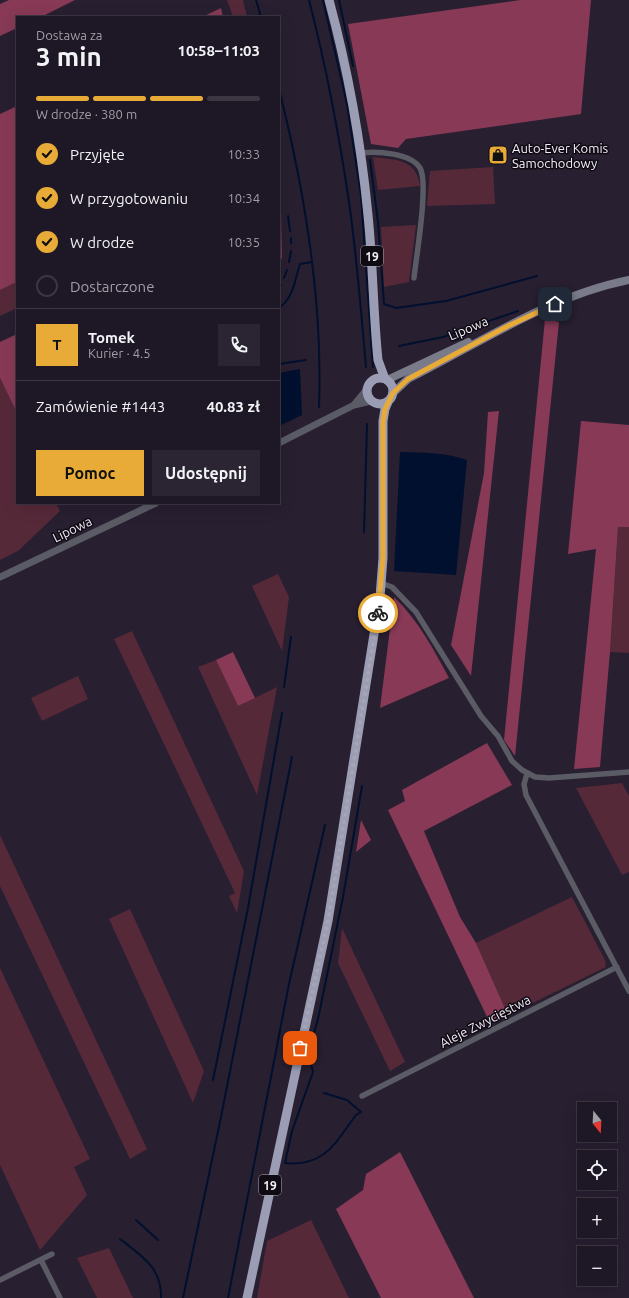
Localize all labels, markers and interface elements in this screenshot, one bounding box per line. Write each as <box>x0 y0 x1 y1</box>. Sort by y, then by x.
text: Dostawa za <box>36 28 103 42</box>
text: 3 min <box>36 42 102 71</box>
text: 10:58–11:03 <box>177 42 260 59</box>
text: W drodze · 380 m <box>36 107 137 121</box>
place label: Auto-Ever Komis Samochodowy <box>512 141 609 170</box>
icon: check <box>36 143 58 165</box>
shop icon: Auto-Ever Komis Samochodowy <box>487 144 509 166</box>
text: Przyjęte <box>70 146 125 163</box>
text: 10:33 <box>227 147 260 161</box>
icon: check <box>36 187 58 209</box>
text: W przygotowaniu <box>70 190 188 207</box>
text: 10:34 <box>227 191 260 205</box>
icon: check <box>36 231 58 253</box>
text: W drodze <box>70 234 134 251</box>
text: 10:35 <box>227 235 260 249</box>
road number: 19 <box>361 246 383 266</box>
text: Dostarczone <box>70 278 154 295</box>
pin <box>538 287 572 321</box>
icon: home <box>544 293 566 315</box>
street label: Lipowa <box>446 313 490 343</box>
button: phone <box>218 324 260 366</box>
text: Tomek <box>88 329 135 346</box>
text: T <box>52 336 62 353</box>
text: Kurier · 4.5 <box>88 346 151 360</box>
text: Zamówienie #1443 <box>36 398 165 415</box>
text: 40.83 zł <box>206 398 260 415</box>
button: Pomoc <box>36 450 144 496</box>
button: Udostępnij <box>152 450 260 496</box>
street label: Lipowa <box>50 514 94 544</box>
courier <box>358 593 398 633</box>
icon: bike <box>367 602 389 624</box>
street label: Aleje Zwycięstwa <box>437 992 533 1050</box>
pin <box>283 1031 317 1065</box>
icon: bag <box>289 1037 311 1059</box>
north arrow <box>577 1102 617 1142</box>
map controls <box>577 1102 617 1286</box>
button: locate <box>577 1150 617 1190</box>
road number: 19 <box>259 1175 281 1195</box>
button: + <box>577 1198 617 1238</box>
button: − <box>577 1246 617 1286</box>

